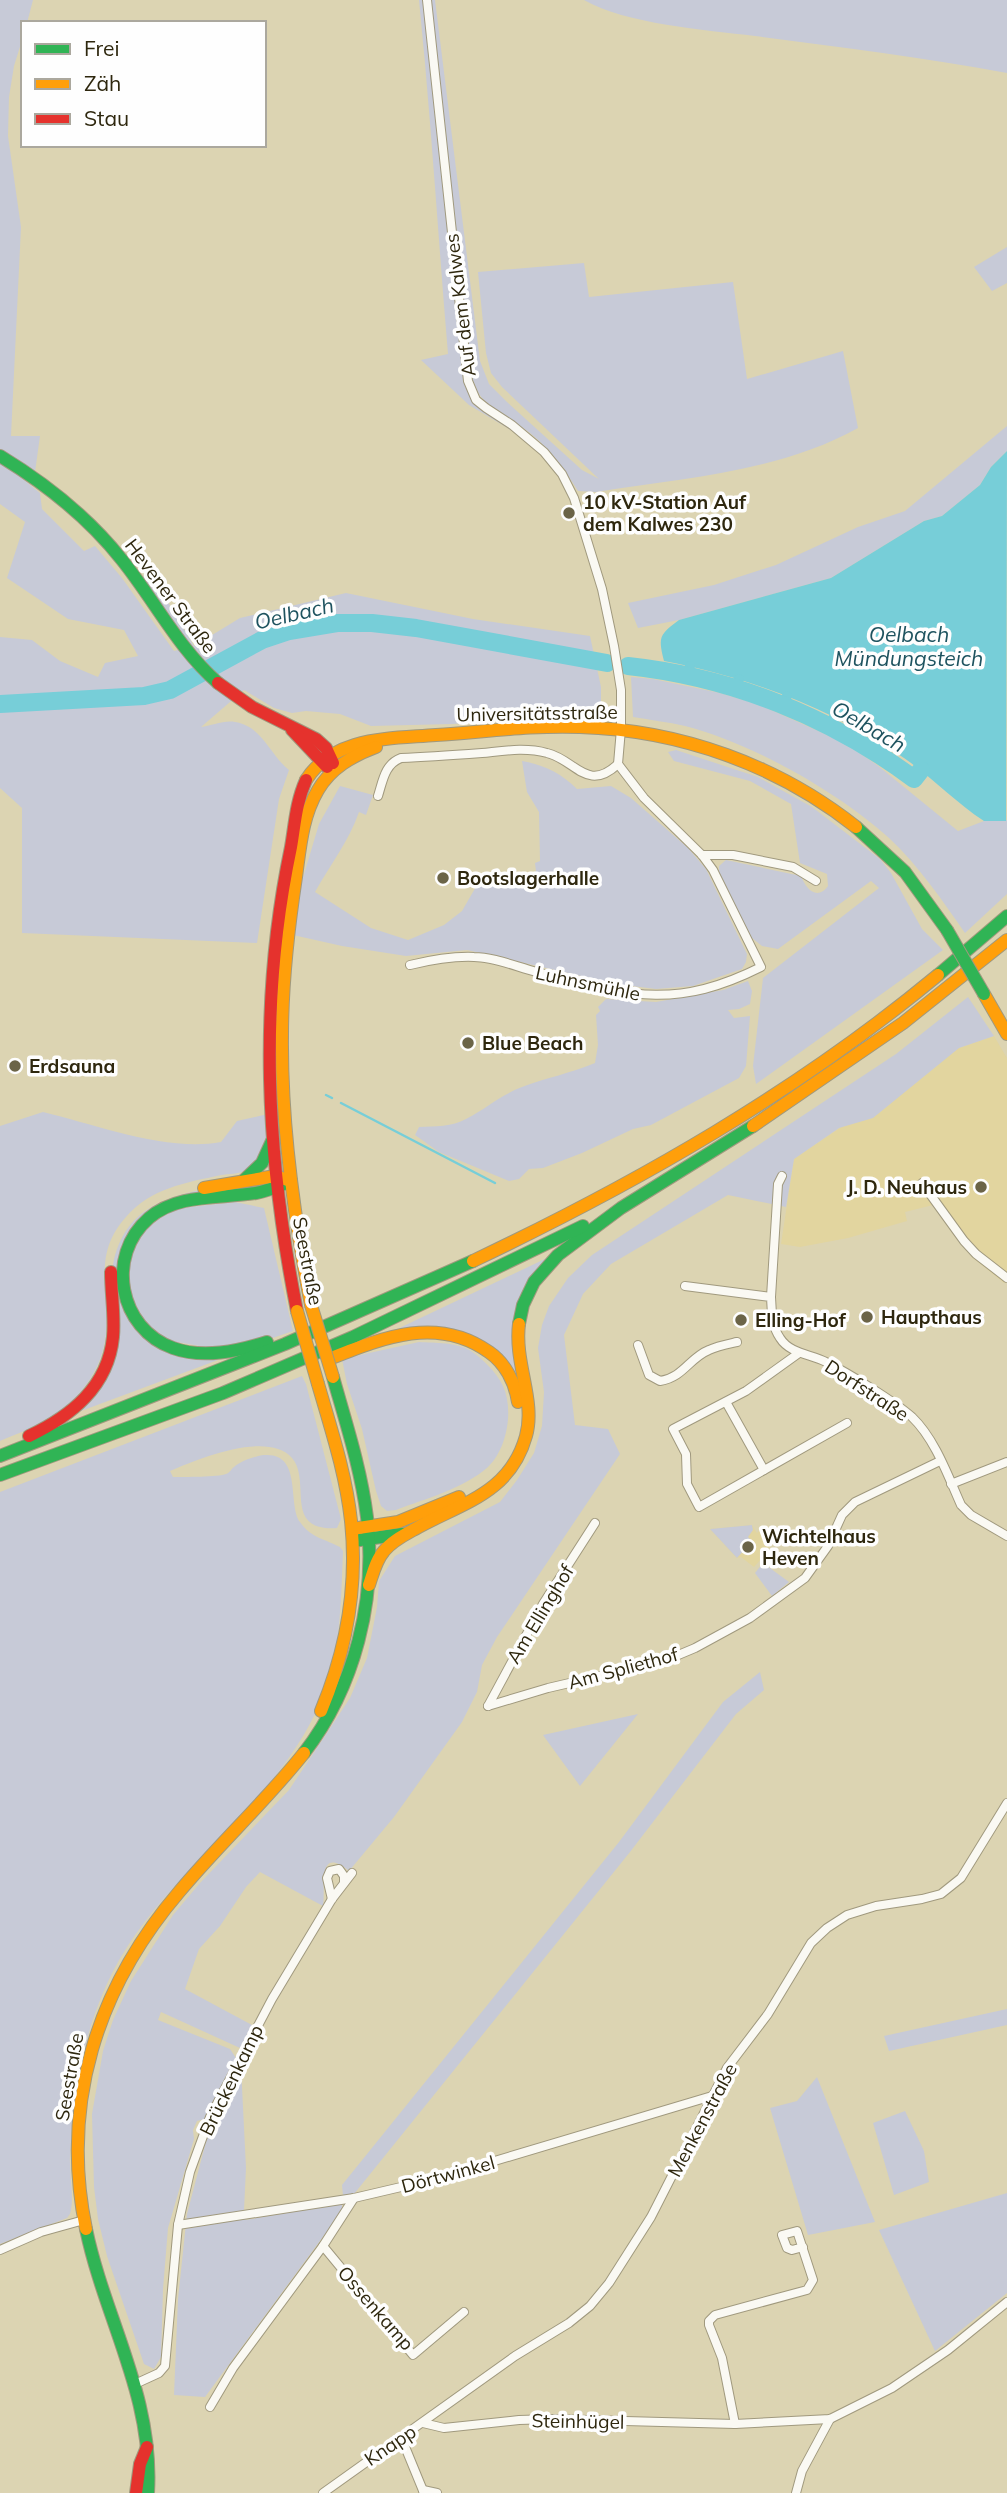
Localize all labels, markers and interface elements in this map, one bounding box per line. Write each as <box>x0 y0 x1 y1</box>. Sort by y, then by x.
legend <box>21 21 266 147</box>
text: Frei <box>84 35 120 61</box>
text: Zäh <box>84 70 121 96</box>
text: Stau <box>84 105 129 131</box>
street label: Auf dem Kalwes <box>439 232 481 378</box>
place label: 10 kV-Station Auf dem Kalwes 230 <box>583 490 747 536</box>
marker: 10 kV-Station Auf dem Kalwes 230 <box>561 505 577 521</box>
street label: Hevener Straße <box>120 534 222 658</box>
water label: Oelbach <box>252 591 336 635</box>
water label: Oelbach Mündungsteich <box>835 621 983 671</box>
water label: Oelbach <box>828 695 910 757</box>
street label: Universitätsstraße <box>456 700 618 726</box>
place label: Bootslagerhalle <box>457 866 599 890</box>
marker: Bootslagerhalle <box>435 870 451 886</box>
street label: Luhnsmühle <box>533 960 643 1006</box>
place label: Blue Beach <box>482 1031 583 1055</box>
marker: Blue Beach <box>460 1035 476 1051</box>
place label: Erdsauna <box>29 1054 115 1078</box>
marker: Erdsauna <box>7 1058 23 1074</box>
place label: J. D. Neuhaus <box>847 1175 967 1199</box>
marker: J. D. Neuhaus <box>973 1179 989 1195</box>
street label: Seestraße <box>288 1215 328 1307</box>
place label: Haupthaus <box>881 1305 982 1329</box>
place label: Elling-Hof <box>755 1308 847 1332</box>
marker: Haupthaus <box>859 1309 875 1325</box>
marker: Elling-Hof <box>733 1312 749 1328</box>
street label: Dorfstraße <box>820 1354 914 1426</box>
place label: Wichtelhaus Heven <box>762 1524 876 1570</box>
marker: Wichtelhaus Heven <box>740 1539 756 1555</box>
street label: Am Ellinghof <box>501 1560 579 1668</box>
street label: Am Spliethof <box>565 1642 681 1694</box>
street label: Brückenkamp <box>194 2021 268 2139</box>
street label: Seestraße <box>49 2031 89 2123</box>
street label: Menkenstraße <box>662 2059 742 2181</box>
street label: Dörtwinkel <box>399 2150 497 2198</box>
street label: Ossenkamp <box>333 2261 419 2355</box>
street label: Steinhügel <box>531 2408 625 2434</box>
street label: Knapp <box>360 2419 420 2471</box>

